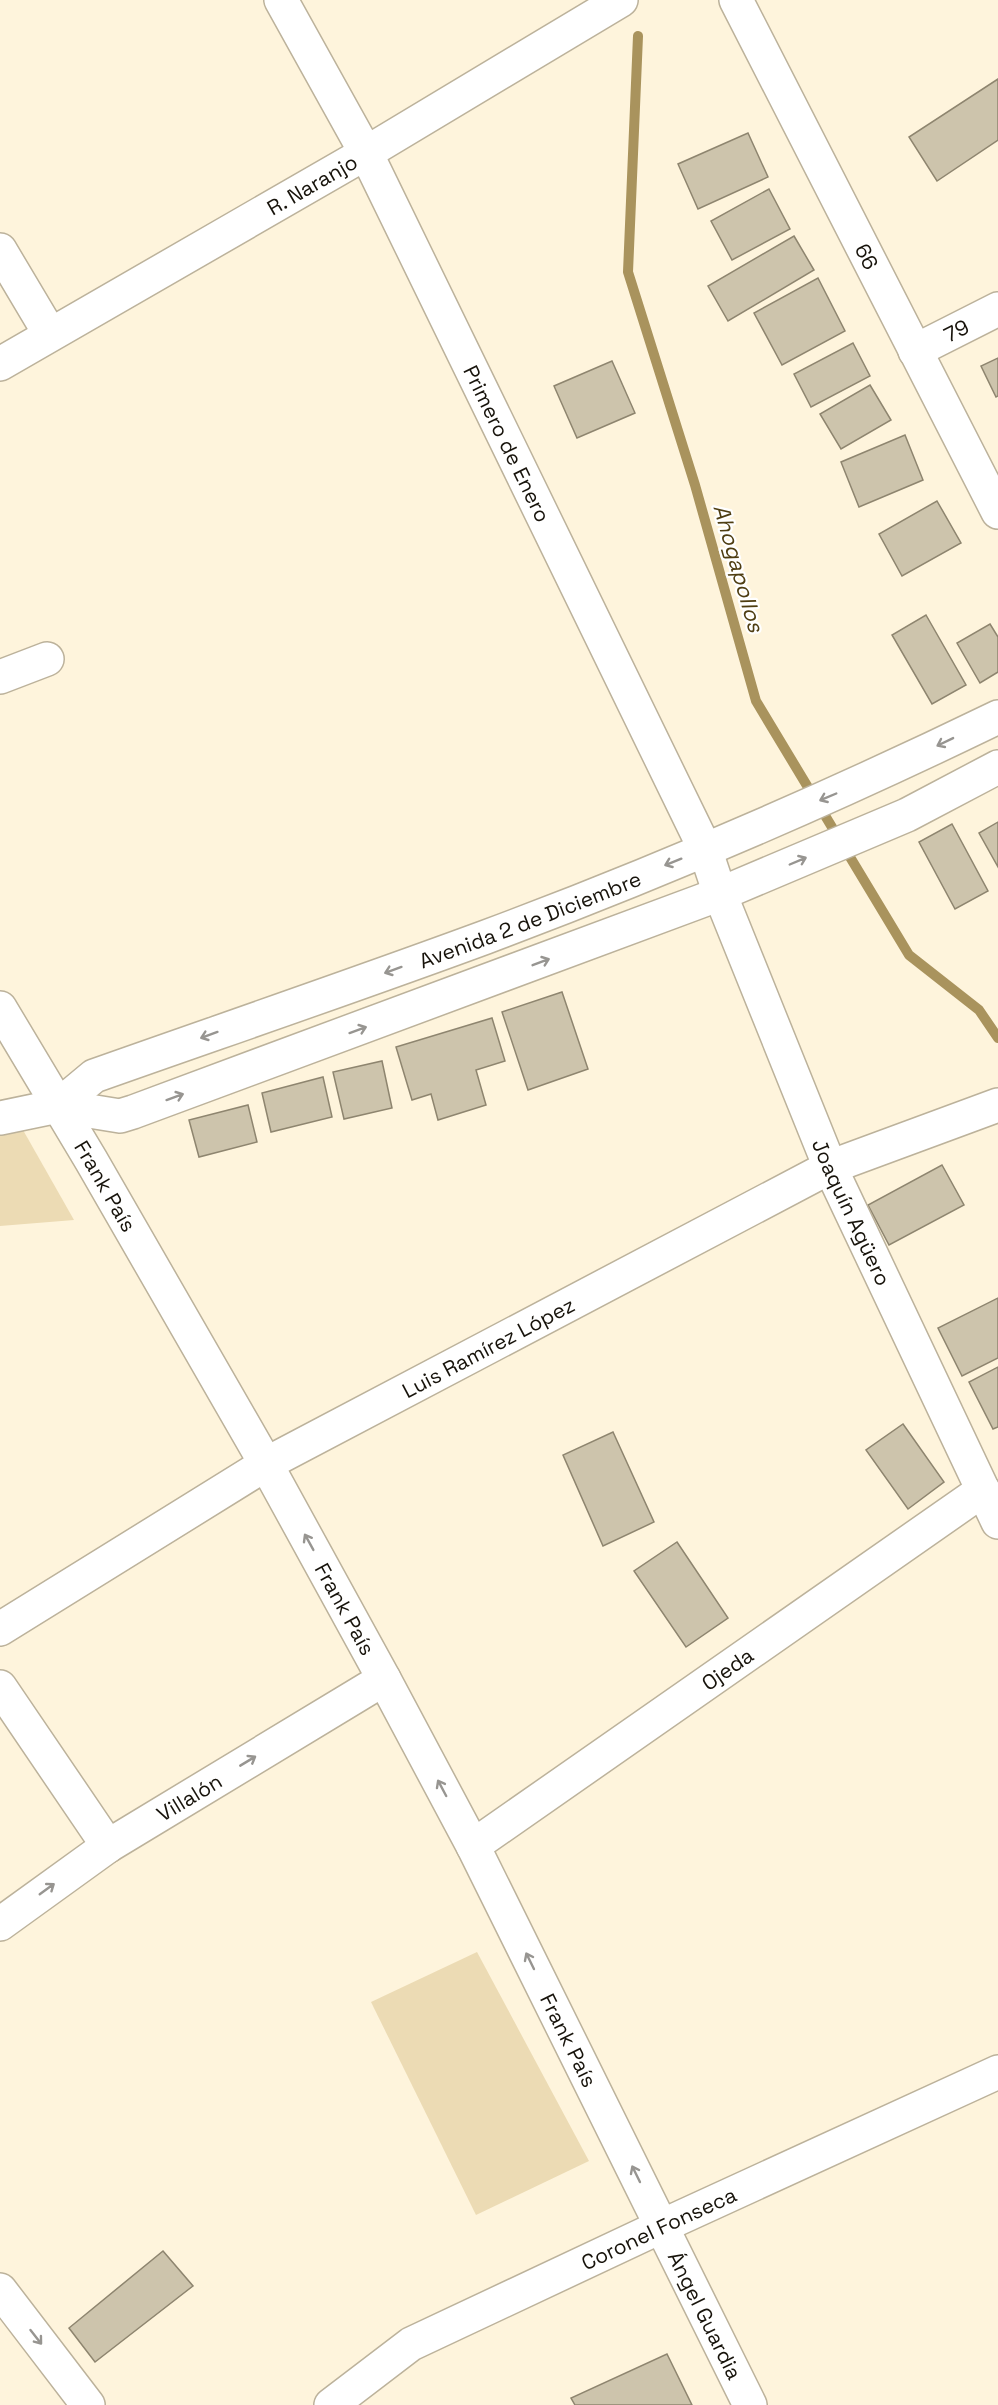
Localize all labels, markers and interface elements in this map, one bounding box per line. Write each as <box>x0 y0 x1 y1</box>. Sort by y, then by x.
street label: R. Naranjo <box>262 148 362 221</box>
street label: 66 <box>849 239 885 274</box>
street label: 79 <box>939 313 973 348</box>
street label: Primero de Enero <box>458 361 557 526</box>
water label: Ahogapollos <box>707 501 771 636</box>
one-way arrow <box>937 737 955 749</box>
one-way arrow <box>819 791 837 803</box>
one-way arrow <box>788 855 807 866</box>
one-way arrow <box>664 857 682 868</box>
street label: Avenida 2 de Diciembre <box>415 864 645 974</box>
one-way arrow <box>531 956 550 967</box>
one-way arrow <box>384 965 403 976</box>
one-way arrow <box>348 1023 367 1034</box>
one-way arrow <box>200 1031 219 1042</box>
one-way arrow <box>165 1090 184 1101</box>
street label: Frank País <box>69 1135 143 1236</box>
street label: Joaquín Agüero <box>807 1135 898 1290</box>
street label: Luis Ramírez López <box>397 1291 579 1404</box>
one-way arrow <box>303 1534 314 1552</box>
street label: Frank País <box>309 1558 382 1660</box>
street label: Ojeda <box>696 1641 758 1696</box>
one-way arrow <box>239 1755 256 1767</box>
street label: Villalón <box>151 1767 227 1827</box>
one-way arrow <box>436 1779 447 1797</box>
one-way arrow <box>39 1883 55 1896</box>
one-way arrow <box>524 1953 536 1971</box>
street label: Frank País <box>535 1989 604 2091</box>
one-way arrow <box>629 2165 641 2183</box>
street label: Coronel Fonseca <box>577 2180 740 2276</box>
street label: Ángel Guardia <box>662 2247 749 2384</box>
one-way arrow <box>29 2328 42 2344</box>

